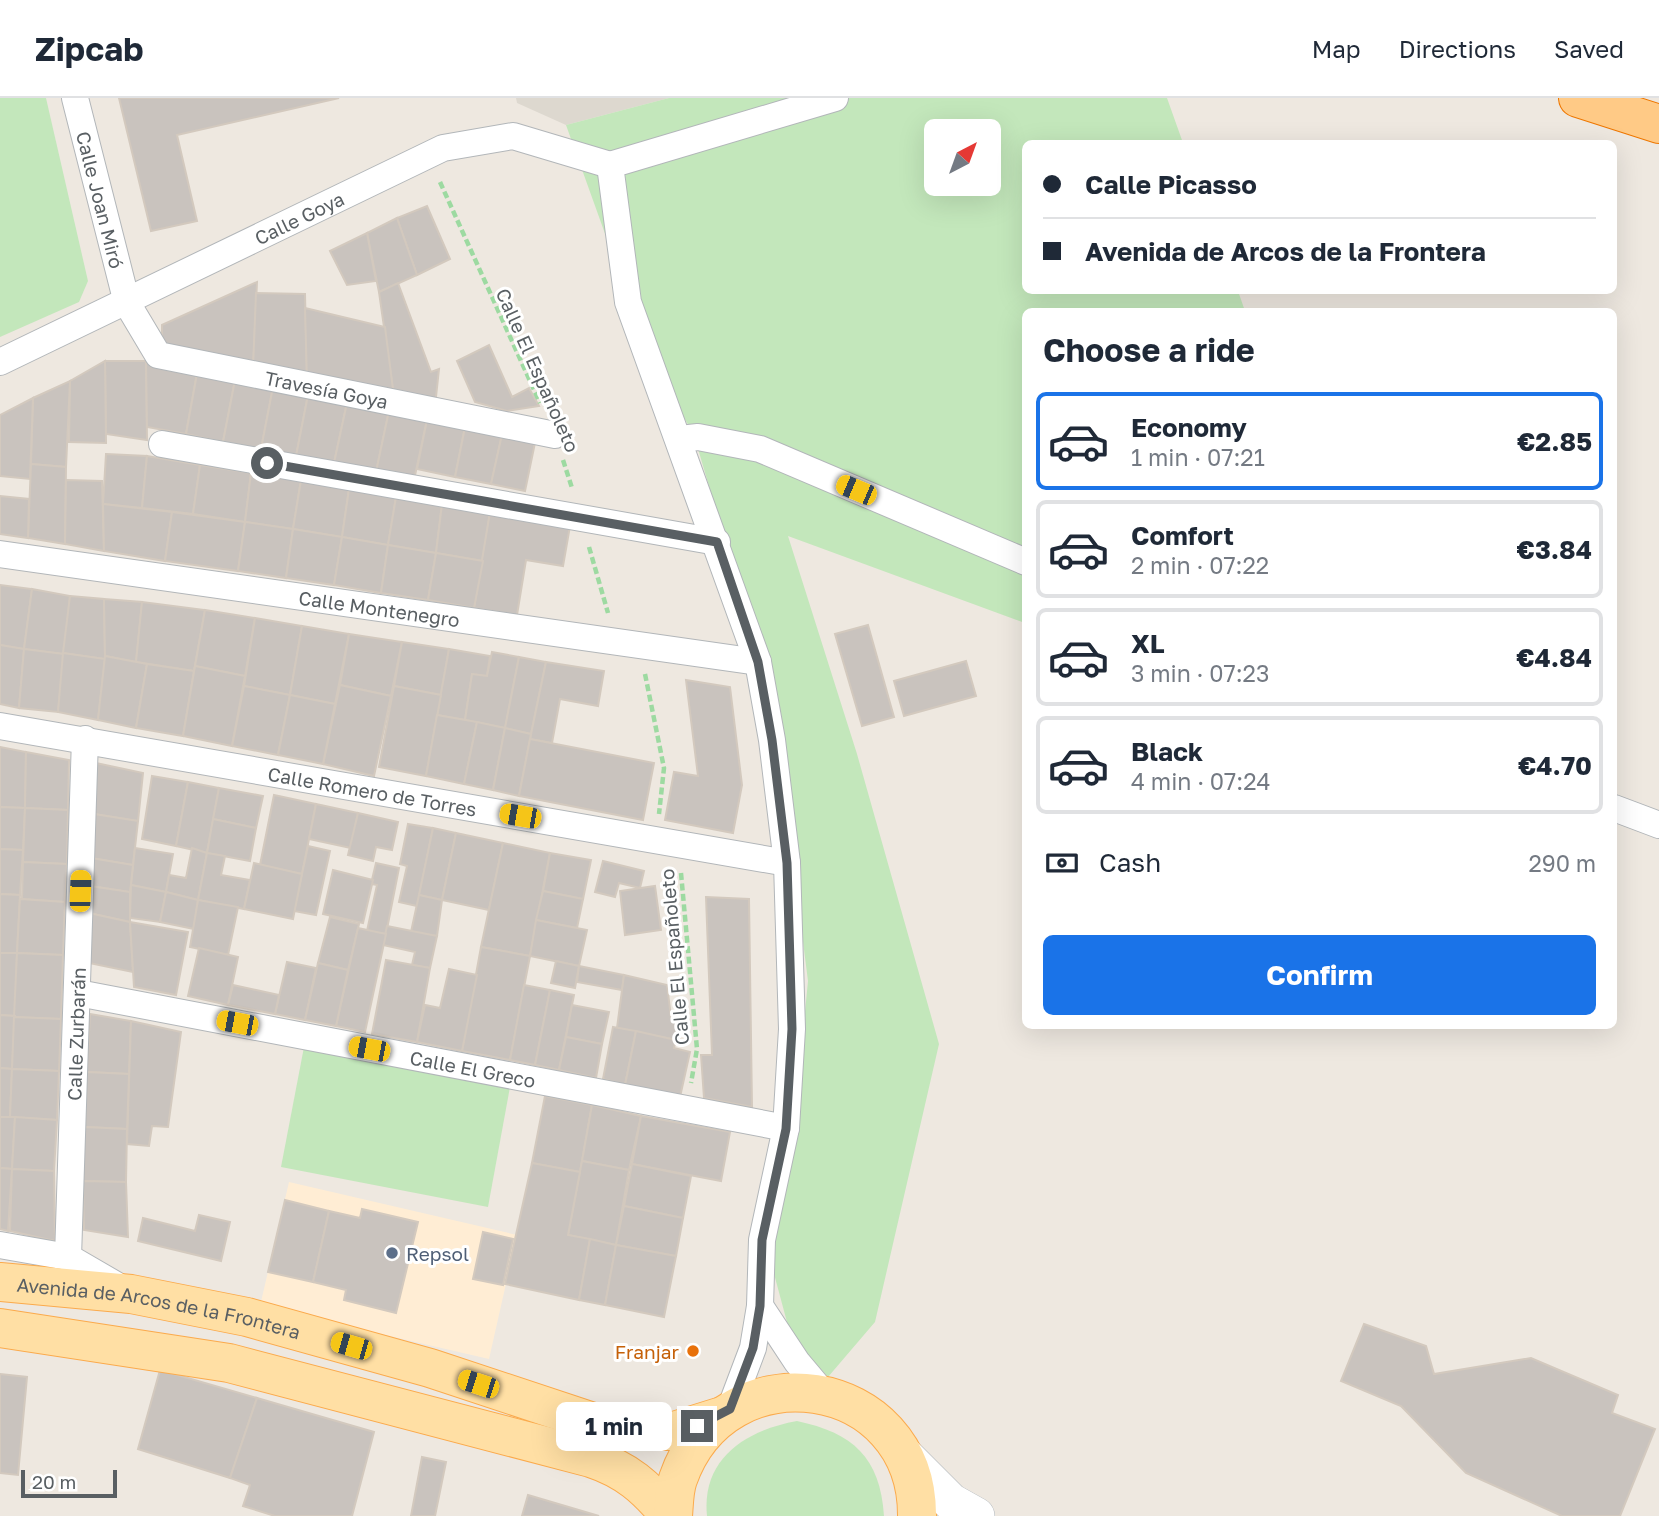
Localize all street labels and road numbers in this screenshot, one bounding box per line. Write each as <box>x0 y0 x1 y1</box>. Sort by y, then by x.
street label: Calle Joan Miró <box>72 129 129 271</box>
street label: Calle Goya <box>250 186 347 249</box>
street label: Calle El Españoleto <box>492 285 584 455</box>
street label: Travesía Goya <box>263 365 390 413</box>
street label: Calle Montenegro <box>297 585 461 631</box>
street label: Calle Romero de Torres <box>266 761 479 820</box>
street label: Calle El Españoleto <box>655 868 693 1046</box>
street label: Calle Zurbarán <box>62 967 90 1101</box>
street label: Calle El Greco <box>408 1045 538 1092</box>
street label: Avenida de Arcos de la Frontera <box>16 1272 303 1343</box>

